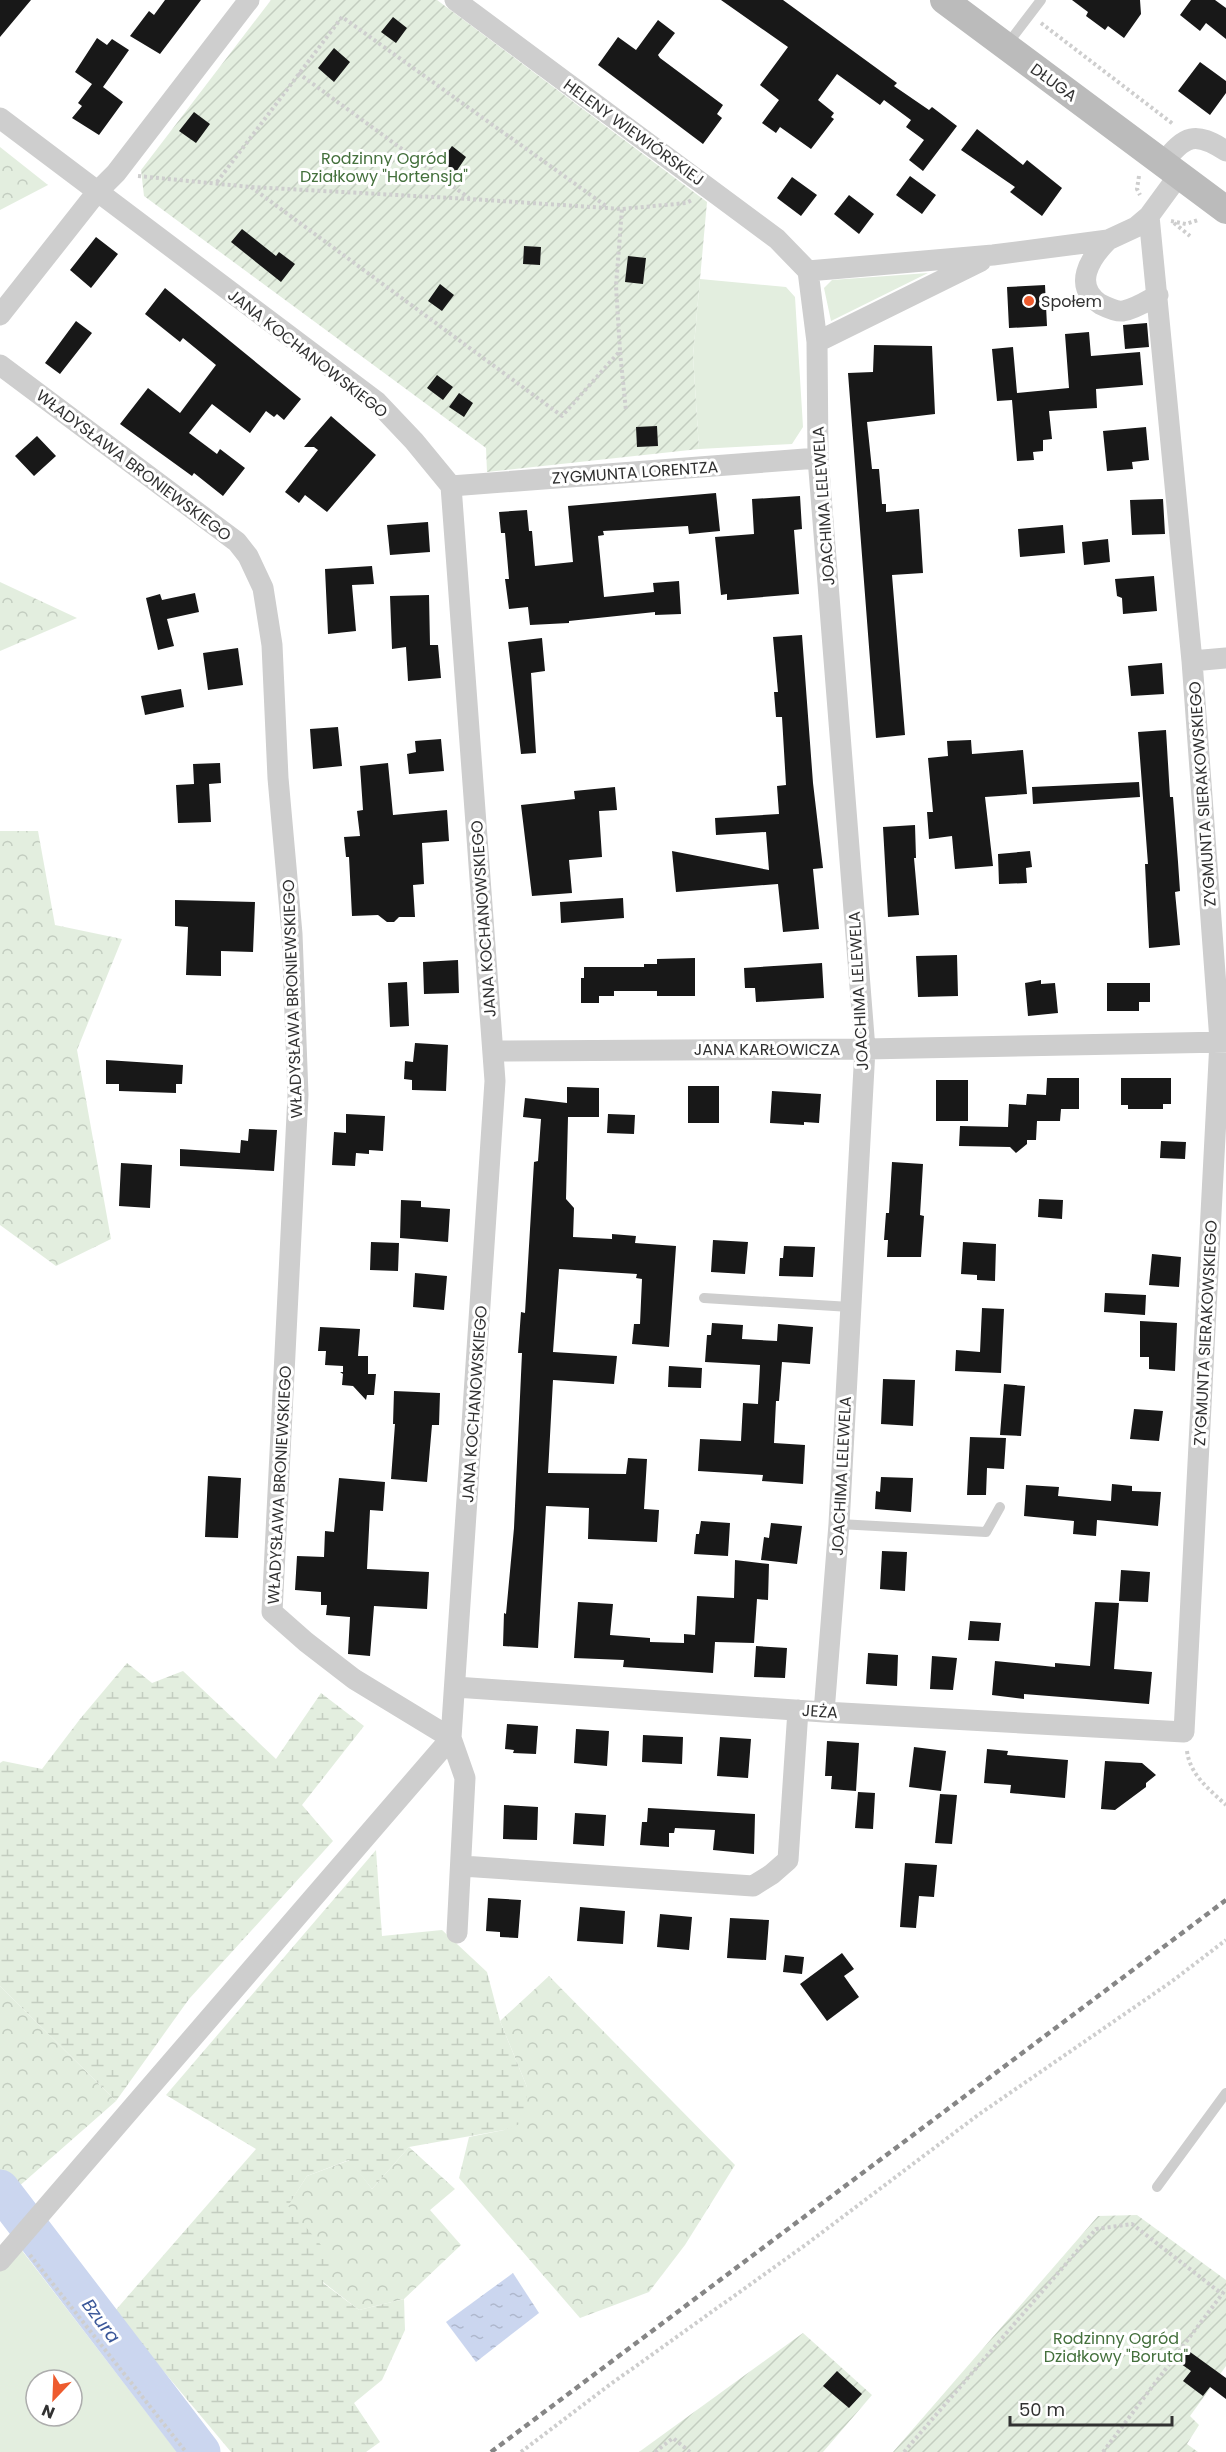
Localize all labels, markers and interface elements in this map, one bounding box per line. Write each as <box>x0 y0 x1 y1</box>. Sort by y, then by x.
street label: DŁUGA <box>1026 58 1082 107</box>
street label: HELENY WIEWIÓRSKIEJ <box>559 74 709 191</box>
park label: Rodzinny Ogród Działkowy "Hortensja" <box>300 147 468 188</box>
street label: JANA KOCHANOWSKIEGO <box>223 284 393 423</box>
place label: Społem <box>1041 290 1102 313</box>
marker: Społem <box>1022 294 1036 308</box>
street label: WŁADYSŁAWA BRONIEWSKIEGO <box>31 384 236 547</box>
street label: JOACHIMA LELEWELA <box>806 425 841 586</box>
street label: ZYGMUNTA LORENTZA <box>551 455 719 490</box>
street label: ZYGMUNTA SIERAKOWSKIEGO <box>1183 680 1222 907</box>
street label: JANA KOCHANOWSKIEGO <box>465 820 502 1018</box>
street label: WŁADYSŁAWA BRONIEWSKIEGO <box>277 879 308 1119</box>
street label: JOACHIMA LELEWELA <box>843 910 874 1071</box>
street label: JANA KARŁOWICZA <box>694 1038 841 1061</box>
street label: ZYGMUNTA SIERAKOWSKIEGO <box>1188 1220 1223 1446</box>
street label: JANA KOCHANOWSKIEGO <box>456 1305 493 1503</box>
street label: WŁADYSŁAWA BRONIEWSKIEGO <box>262 1365 297 1605</box>
street label: JOACHIMA LELEWELA <box>826 1395 857 1556</box>
street label: JEŻA <box>801 1699 839 1724</box>
water label: Bzura <box>76 2293 126 2348</box>
park label: Rodzinny Ogród Działkowy "Boruta" <box>1044 2327 1189 2368</box>
north arrow <box>24 2368 84 2428</box>
scale bar <box>1010 2389 1172 2427</box>
text: 50 m <box>1019 2397 1065 2422</box>
text: N <box>38 2398 58 2424</box>

